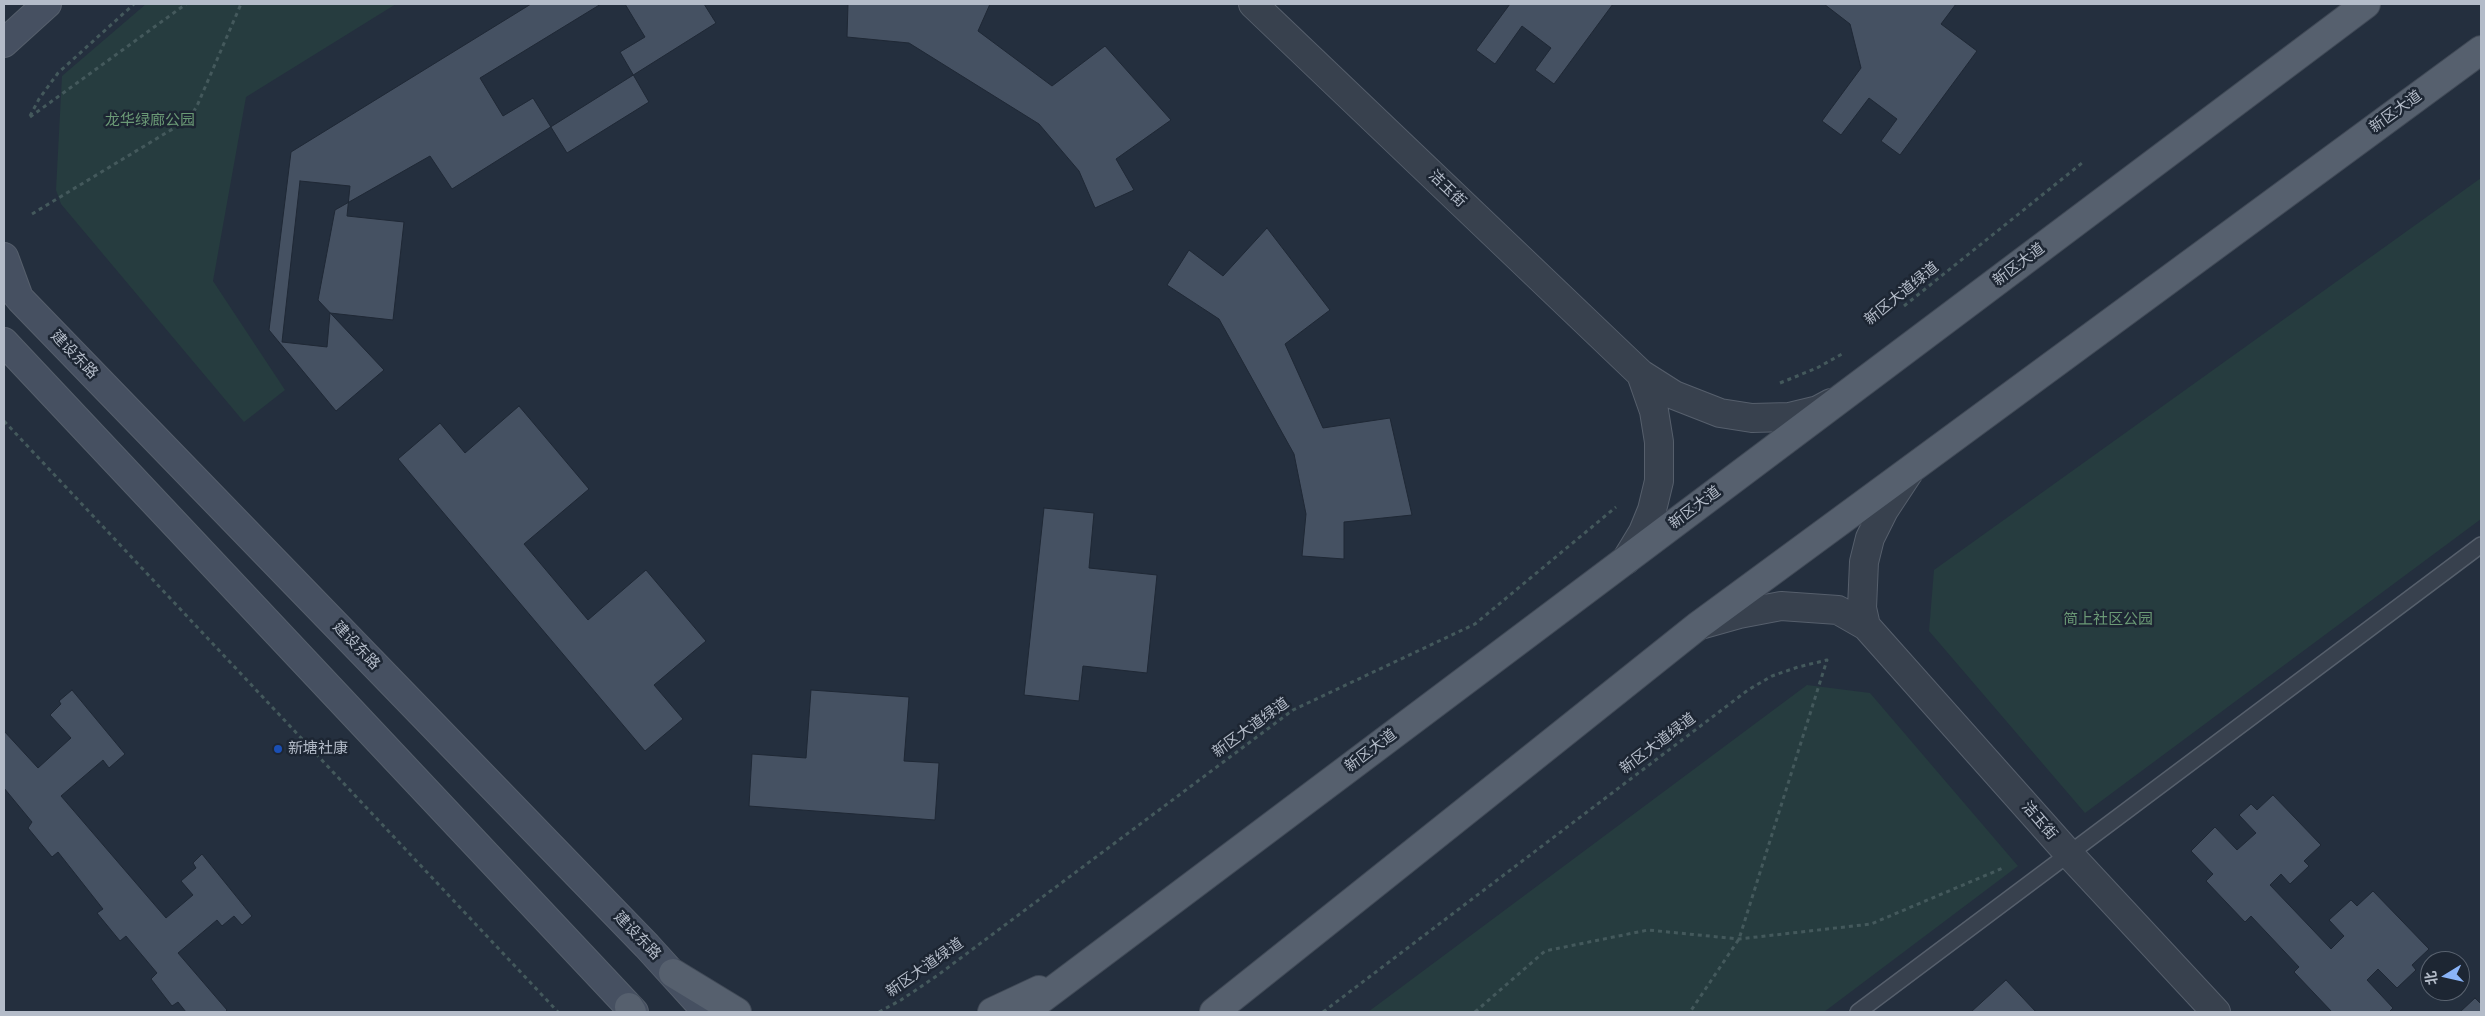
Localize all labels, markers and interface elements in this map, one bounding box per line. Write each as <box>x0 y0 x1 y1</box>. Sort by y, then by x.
street label: 新区大道 <box>2366 87 2426 137</box>
park label: 龙华绿廊公园 <box>105 112 195 130</box>
street label: 洁玉街 <box>1425 167 1469 211</box>
street label: 新区大道 <box>1990 240 2048 290</box>
street label: 新区大道绿道 <box>1861 259 1943 329</box>
street label: 建设东路 <box>47 327 101 383</box>
street label: 新区大道 <box>1666 483 1724 533</box>
park label: 简上社区公园 <box>2063 611 2153 629</box>
street label: 建设东路 <box>329 618 383 674</box>
street label: 新区大道绿道 <box>1209 694 1293 762</box>
street label: 新区大道绿道 <box>1617 710 1699 778</box>
street label: 新区大道 <box>1342 726 1400 776</box>
place label: 新塘社康 <box>288 740 348 758</box>
marker: 新塘社康 <box>272 743 284 755</box>
street label: 洁玉街 <box>2017 798 2061 844</box>
street label: 建设东路 <box>610 908 664 964</box>
street label: 新区大道绿道 <box>883 935 967 1001</box>
north arrow <box>2420 951 2470 1001</box>
text: 北 <box>2421 970 2441 987</box>

